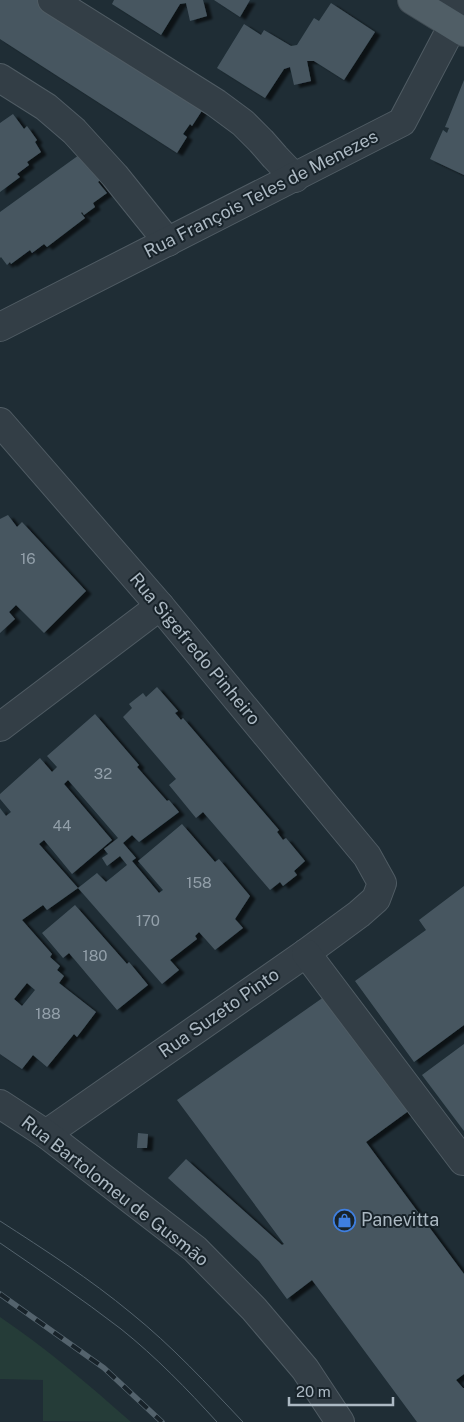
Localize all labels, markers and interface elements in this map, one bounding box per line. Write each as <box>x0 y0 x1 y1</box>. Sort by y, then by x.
street label: Rua François Teles de Menezes <box>140 125 381 262</box>
house number: 16 <box>20 550 36 567</box>
street label: Rua Sigefredo Pinheiro <box>126 568 265 729</box>
house number: 32 <box>94 765 112 782</box>
house number: 44 <box>53 817 71 834</box>
house number: 158 <box>186 874 212 891</box>
house number: 170 <box>136 912 160 929</box>
house number: 180 <box>83 947 107 964</box>
street label: Rua Suzeto Pinto <box>155 963 283 1062</box>
house number: 188 <box>35 1005 61 1022</box>
street label: Rua Bartolomeu de Gusmão <box>18 1111 213 1270</box>
shop icon: Panevitta <box>333 1208 357 1232</box>
place label: Panevitta <box>361 1209 439 1230</box>
scale bar <box>289 1374 393 1406</box>
text: 20 m <box>296 1383 331 1400</box>

